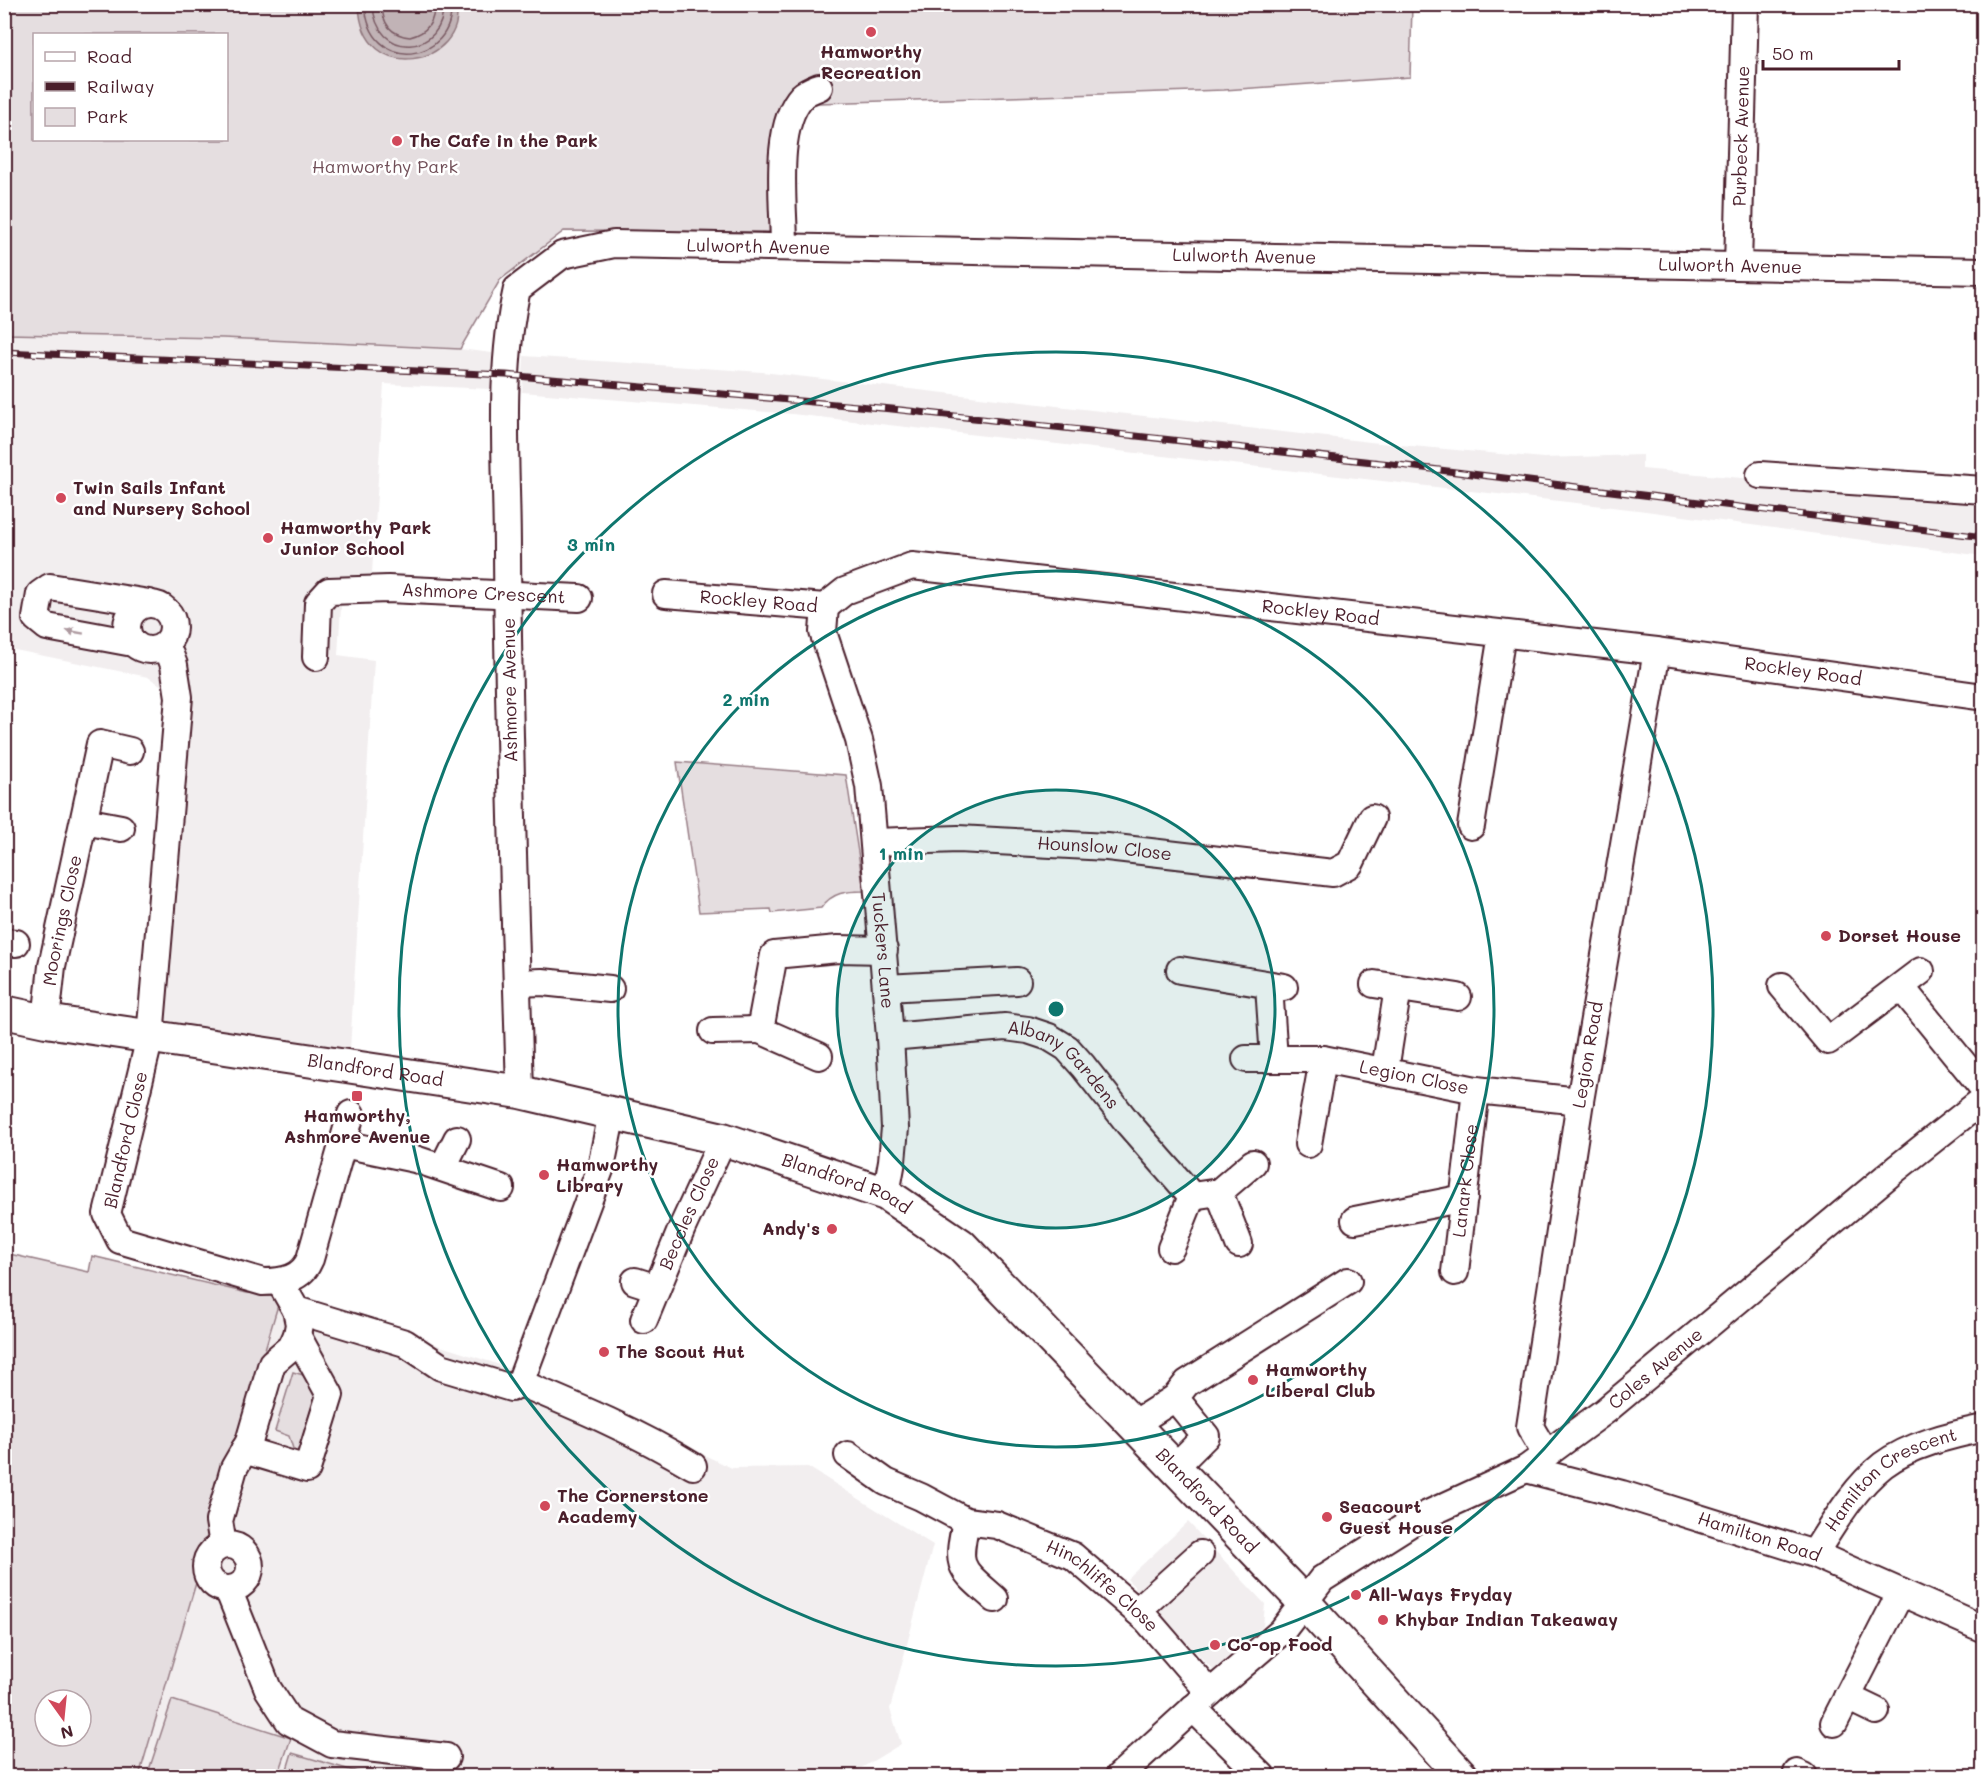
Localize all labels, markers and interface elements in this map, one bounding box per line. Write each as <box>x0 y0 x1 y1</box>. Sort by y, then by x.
marker: Hamworthy Recreation <box>864 25 878 39</box>
legend <box>33 33 228 141</box>
scale bar <box>1763 33 1900 71</box>
place label: Hamworthy Recreation <box>820 39 922 84</box>
text: 50 m <box>1772 41 1814 65</box>
text: Road <box>87 44 132 68</box>
street label: Purbeck Avenue <box>1727 65 1754 207</box>
text: Railway <box>87 74 154 98</box>
text: Park <box>87 104 128 128</box>
place label: The Cafe in the Park <box>409 128 598 152</box>
marker: The Cafe in the Park <box>390 134 404 148</box>
park label: Hamworthy Park <box>312 154 458 178</box>
street label: Lulworth Avenue <box>686 232 831 259</box>
street label: Lulworth Avenue <box>1172 242 1316 269</box>
street label: Lulworth Avenue <box>1658 252 1802 278</box>
place label: Twin Sails Infant and Nursery School <box>73 475 250 520</box>
marker: Twin Sails Infant and Nursery School <box>54 491 68 505</box>
place label: Hamworthy Park Junior School <box>280 515 431 560</box>
marker: Hamworthy Park Junior School <box>261 531 275 545</box>
text: 3 min <box>567 532 615 556</box>
street label: Ashmore Crescent <box>401 577 566 608</box>
street label: Rockley Road <box>699 584 819 617</box>
street label: Rockley Road <box>1261 593 1381 630</box>
street label: Ashmore Avenue <box>496 618 522 763</box>
one-way arrow <box>65 628 84 637</box>
street label: Rockley Road <box>1743 650 1863 691</box>
text: 2 min <box>722 687 770 711</box>
street label: Hounslow Close <box>1037 830 1173 865</box>
text: 1 min <box>878 841 924 865</box>
street label: Moorings Close <box>37 853 87 987</box>
street label: Tuckers Lane <box>867 891 901 1009</box>
place label: Dorset House <box>1838 923 1961 947</box>
marker: Dorset House <box>1819 929 1833 943</box>
centre of rings <box>1046 999 1066 1019</box>
street label: Legion Road <box>1566 999 1608 1110</box>
street label: Albany Gardens <box>1006 1014 1125 1114</box>
street label: Blandford Road <box>306 1047 445 1091</box>
street label: Legion Close <box>1358 1054 1471 1099</box>
street label: Blandford Close <box>98 1069 152 1211</box>
marker: Hamworthy, Ashmore Avenue <box>350 1089 364 1103</box>
place label: Hamworthy, Ashmore Avenue <box>284 1103 431 1148</box>
street label: Lanark Close <box>1446 1122 1483 1239</box>
street label: Blandford Road <box>779 1147 916 1219</box>
place label: Hamworthy Library <box>556 1152 658 1197</box>
street label: Beccles Close <box>653 1152 724 1273</box>
marker: Hamworthy Library <box>537 1168 551 1182</box>
place label: Andy's <box>762 1216 820 1240</box>
marker: Andy's <box>825 1222 839 1236</box>
street label: Coles Avenue <box>1603 1322 1707 1414</box>
place label: The Scout Hut <box>616 1339 745 1363</box>
marker: The Scout Hut <box>597 1345 611 1359</box>
place label: Hamworthy Liberal Club <box>1265 1357 1375 1402</box>
marker: Hamworthy Liberal Club <box>1246 1373 1260 1387</box>
street label: Hamilton Crescent <box>1819 1422 1959 1536</box>
street label: Blandford Road <box>1151 1442 1264 1558</box>
place label: The Cornerstone Academy <box>557 1483 709 1528</box>
place label: Seacourt Guest House <box>1339 1494 1453 1539</box>
marker: The Cornerstone Academy <box>538 1499 552 1513</box>
street label: Hamilton Road <box>1695 1505 1825 1567</box>
marker: Seacourt Guest House <box>1320 1510 1334 1524</box>
street label: Hinchliffe Close <box>1043 1533 1165 1636</box>
place label: All-Ways Fryday <box>1368 1582 1513 1606</box>
marker: All-Ways Fryday <box>1349 1588 1363 1602</box>
place label: Khybar Indian Takeaway <box>1395 1607 1618 1631</box>
marker: Khybar Indian Takeaway <box>1376 1613 1390 1627</box>
place label: Co-op Food <box>1227 1632 1332 1656</box>
marker: Co-op Food <box>1208 1638 1222 1652</box>
north arrow <box>33 1688 93 1748</box>
text: N <box>58 1721 76 1745</box>

